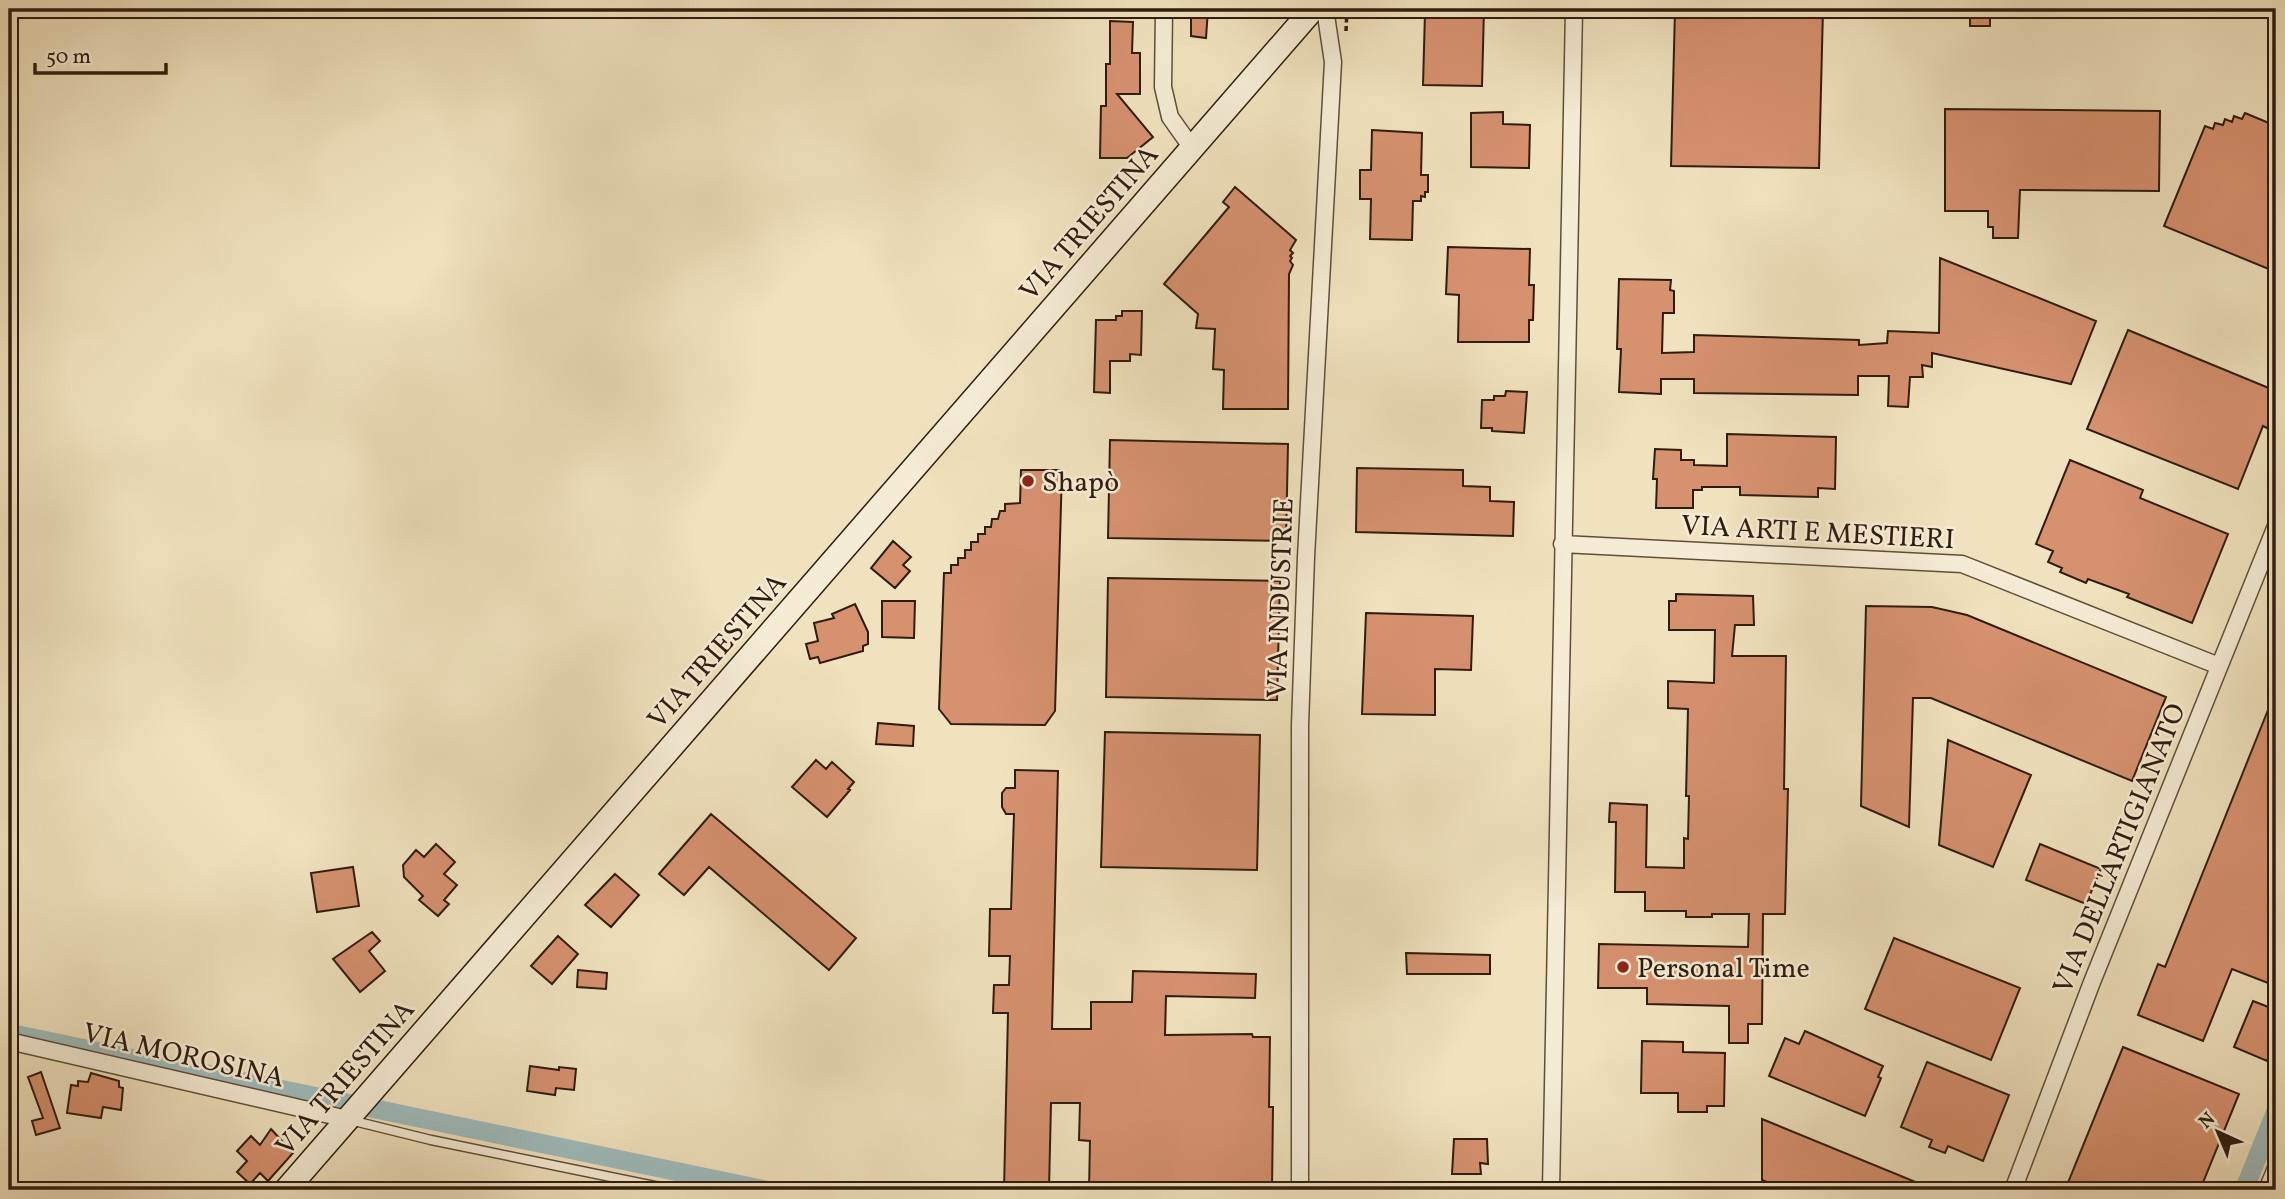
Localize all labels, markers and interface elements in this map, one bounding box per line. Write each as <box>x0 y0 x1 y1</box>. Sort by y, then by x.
scale bar <box>35 32 166 76</box>
text: 50 m <box>46 43 91 72</box>
street label: VIA TRIESTINA <box>1011 137 1169 310</box>
place label: Shapò <box>1042 464 1119 503</box>
marker: Shapò <box>1020 473 1036 489</box>
street label: VIA INDUSTRIE <box>1259 497 1304 699</box>
street label: VIA ARTI E MESTIERI <box>1680 507 1956 560</box>
street label: VIA TRIESTINA <box>639 565 797 738</box>
street label: VIA DELL'ARTIGIANATO <box>2044 698 2196 1000</box>
place label: Personal Time <box>1637 950 1810 989</box>
marker: Personal Time <box>1615 959 1631 975</box>
street label: VIA TRIESTINA <box>267 992 425 1165</box>
street label: VIA MOROSINA <box>79 1014 288 1099</box>
north arrow <box>2184 1098 2254 1168</box>
text: N <box>2194 1107 2222 1135</box>

